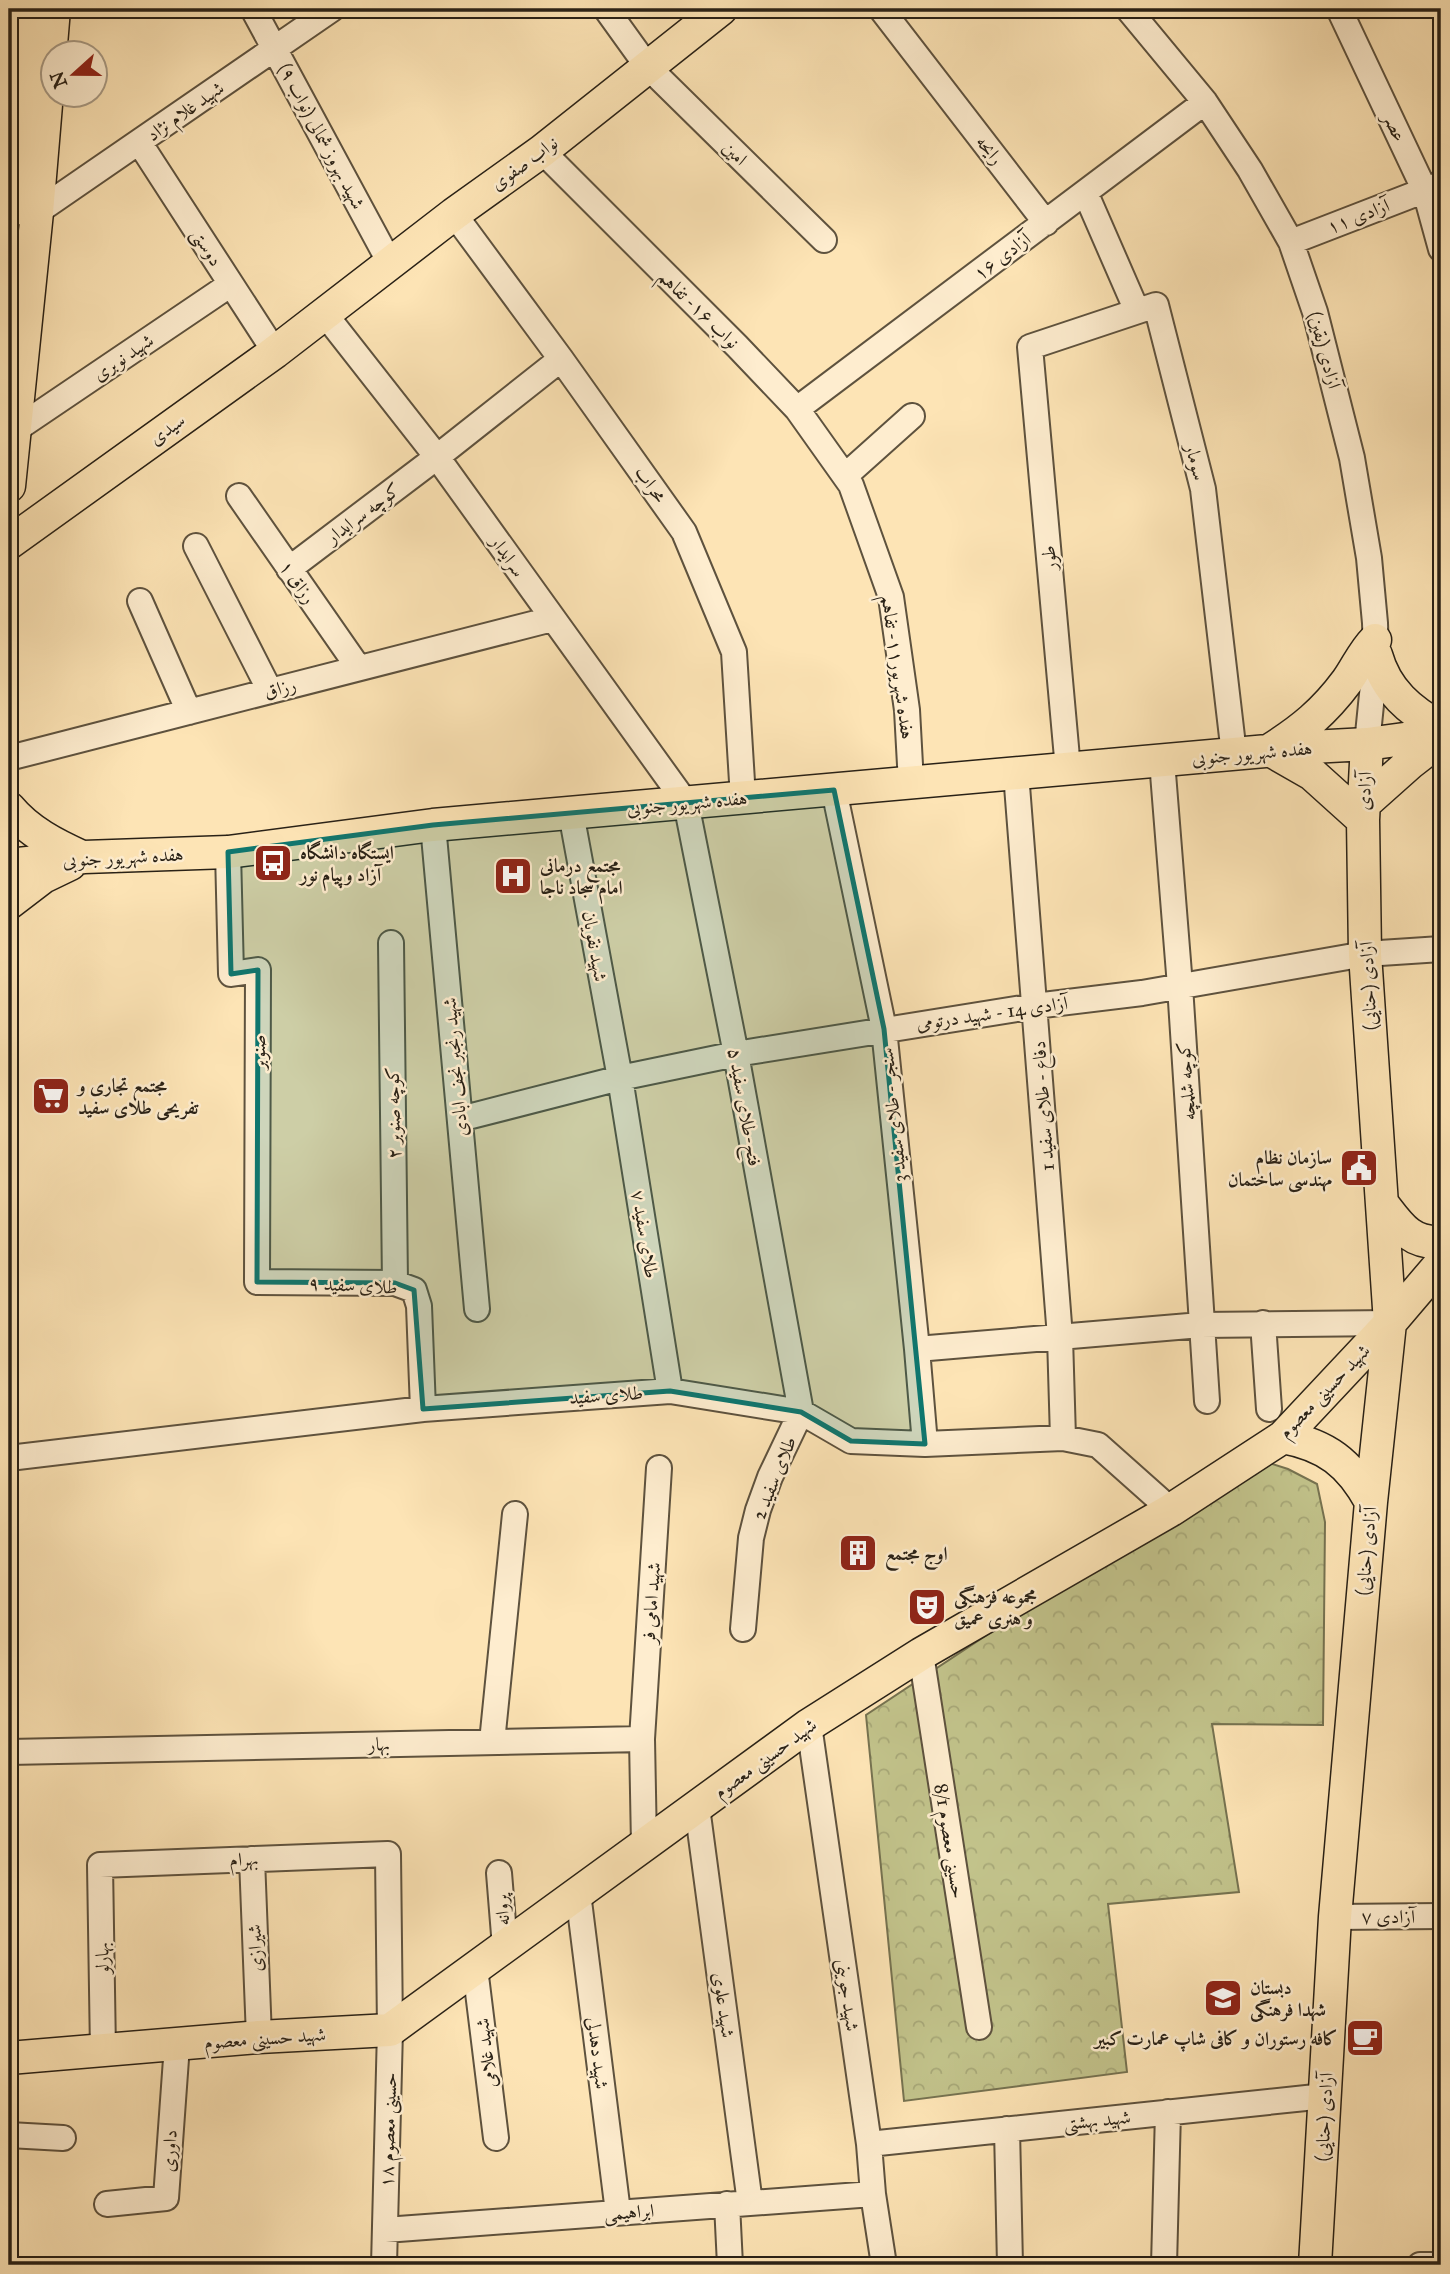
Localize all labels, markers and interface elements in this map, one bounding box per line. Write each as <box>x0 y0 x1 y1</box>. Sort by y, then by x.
north arrow <box>38 38 108 108</box>
street label: شهید بهروز شمالی (نواب ۹) <box>273 59 370 213</box>
text: N <box>45 68 72 92</box>
street label: شهید غلام نژاد <box>142 76 231 150</box>
street label: عصر <box>1377 107 1412 146</box>
street label: نواب صفوی <box>486 131 563 196</box>
street label: رایحه <box>971 131 1009 169</box>
street label: امین <box>718 136 752 170</box>
street label: آزادی ۱۱ <box>1323 193 1394 238</box>
street label: دوستی <box>185 224 228 271</box>
street label: آزادی ۱۶ <box>969 226 1036 285</box>
street label: نواب ۱۶- تفاهم <box>649 265 744 358</box>
street label: آزادی (یقین) <box>1303 309 1347 393</box>
street label: شهید نوبری <box>88 328 158 386</box>
street label: سیدی <box>145 408 189 450</box>
street label: سومار <box>1179 439 1212 483</box>
street label: محراب <box>629 461 672 508</box>
street label: کوچه سرایدار <box>320 478 406 551</box>
street label: سرایدار <box>484 529 530 582</box>
street label: طور <box>1036 544 1063 573</box>
street label: رزاق ۱ <box>275 556 321 608</box>
street label: هفده شهریور۱۱- تفاهم <box>870 593 920 742</box>
street label: رزاق <box>261 673 299 703</box>
street label: هفده شهریور جنوبی <box>1191 736 1314 773</box>
street label: آزادی <box>1351 769 1377 811</box>
street label: هفده شهریور جنوبی <box>626 786 749 823</box>
place label: ایستگاه دانشگاه آزاد وپیام نور <box>298 840 394 892</box>
street label: هفده شهریور جنوبی <box>62 842 184 875</box>
bus stop icon: ایستگاه دانشگاه آزاد وپیام نور <box>252 842 294 884</box>
place label: مجتمع درمانی امام سجاد ناجا <box>539 854 623 905</box>
hospital icon: مجتمع درمانی امام سجاد ناجا <box>492 855 534 897</box>
street label: شهید نقویان <box>576 909 613 983</box>
street label: آزادی (حنایی) <box>1354 939 1384 1031</box>
street label: آزادی 14 - شهید درتومی <box>915 991 1071 1036</box>
street label: شهید رنجبر نجف ابادی <box>437 996 474 1138</box>
street label: صنوبر <box>247 1034 271 1072</box>
street label: دفاع - طلای سفید 1 <box>1027 1040 1063 1172</box>
street label: کوچه شلمچه <box>1172 1041 1202 1121</box>
street label: فتح-طلای سفید ۵ <box>717 1046 767 1169</box>
street label: سنجر - طلای سفید 3 <box>874 1046 913 1183</box>
street label: کوچه صنوبر ۲ <box>381 1067 407 1159</box>
place label: مجتمع تجاری و تفریحی طلای سفید <box>76 1074 199 1121</box>
supermarket icon: مجتمع تجاری و تفریحی طلای سفید <box>30 1075 72 1117</box>
place label: سازمان نظام مهندسی ساختمان <box>1228 1146 1333 1193</box>
public building icon: سازمان نظام مهندسی ساختمان <box>1338 1147 1380 1189</box>
street label: طلای سفید ۷ <box>627 1188 663 1280</box>
street label: طلای سفید ۹ <box>308 1271 398 1299</box>
street label: شهید حسینی معصوم <box>1273 1339 1378 1446</box>
street label: طلای سفید <box>568 1381 644 1409</box>
street label: طلای سفید 2 <box>747 1433 801 1523</box>
street label: آزادی (حنایی) <box>1351 1504 1383 1596</box>
building icon: اوج مجتمع <box>837 1532 879 1574</box>
place label: اوج مجتمع <box>885 1542 948 1571</box>
street label: شهید امامی فر <box>637 1562 666 1646</box>
place label: مجموعه فرهنگی و هنری عمیق <box>954 1585 1037 1631</box>
theatre icon: مجموعه فرهنگی و هنری عمیق <box>906 1586 948 1628</box>
street label: شهید حسینی معصوم <box>709 1713 824 1807</box>
street label: بهار <box>366 1732 390 1757</box>
street label: حسینی معصوم 8/1 <box>925 1782 970 1901</box>
street label: بهرام <box>229 1847 259 1876</box>
street label: پروانه <box>489 1892 516 1927</box>
street label: آزادی ۷ <box>1361 1905 1417 1928</box>
street label: شیرازی <box>243 1924 267 1972</box>
street label: بهارلو <box>90 1942 115 1976</box>
street label: شهید جوینی <box>831 1957 864 2033</box>
street label: شهید علوی <box>707 1971 740 2039</box>
place label: دبستان شهدا فرهنگی <box>1250 1976 1326 2022</box>
school or university icon: دبستان شهدا فرهنگی <box>1202 1977 1244 2019</box>
street label: شهید دهدلی <box>581 2016 614 2091</box>
street label: شهید غلامی <box>470 2017 503 2089</box>
cafe icon: کافه رستوران و کافی شاپ عمارت کبیر <box>1344 2017 1386 2059</box>
street label: شهید حسینی معصوم <box>203 2022 327 2059</box>
place label: کافه رستوران و کافی شاپ عمارت کبیر <box>1093 2027 1338 2052</box>
street label: آزادی (حنایی) <box>1310 2070 1340 2162</box>
street label: حسینی معصوم ۱۸ <box>374 2072 407 2188</box>
street label: شهید بهشتی <box>1062 2105 1132 2137</box>
street label: داوری <box>156 2129 182 2173</box>
street label: ابراهیمی <box>603 2199 655 2227</box>

